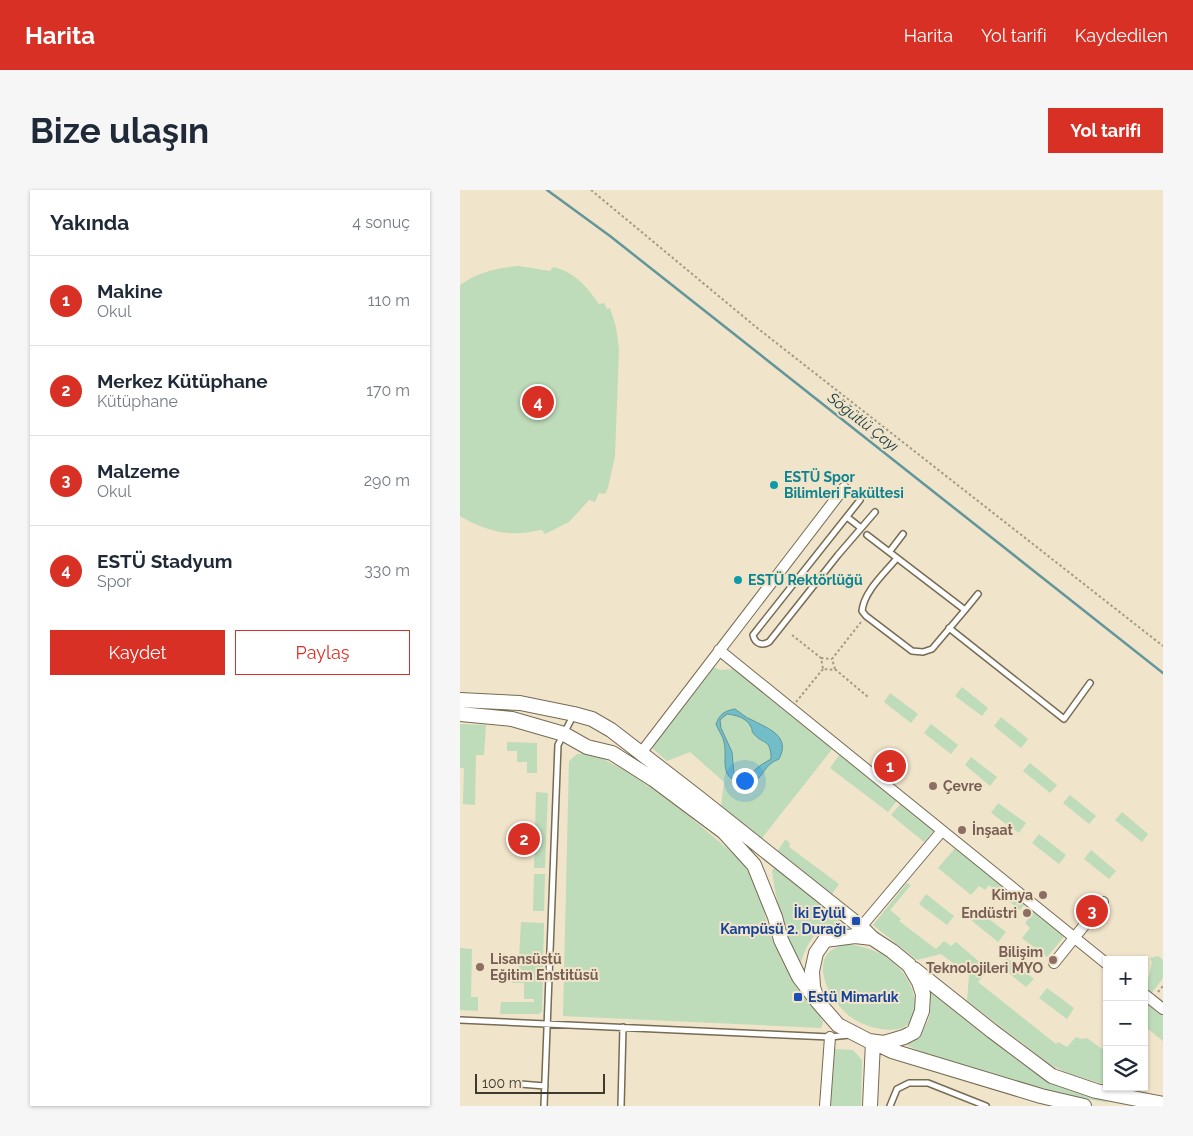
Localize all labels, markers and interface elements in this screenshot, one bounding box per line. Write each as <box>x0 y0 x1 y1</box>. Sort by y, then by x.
text: Harita <box>25 21 95 50</box>
text: Harita <box>904 25 953 46</box>
text: Yol tarifi <box>981 25 1047 46</box>
text: Kaydedilen <box>1075 25 1168 46</box>
button: Yol tarifi <box>1048 108 1163 153</box>
text: Bize ulaşın <box>30 110 209 151</box>
text: Yakında <box>50 210 129 235</box>
text: 4 sonuç <box>352 213 410 232</box>
text: Makine <box>97 280 163 302</box>
text: 1 <box>62 291 70 310</box>
text: 110 m <box>368 291 410 310</box>
text: Okul <box>97 302 131 321</box>
text: Merkez Kütüphane <box>97 370 268 392</box>
text: 2 <box>61 381 71 400</box>
text: 170 m <box>366 381 410 400</box>
pin: 4 <box>522 383 554 421</box>
water label: Söğütlü Çayı <box>823 388 902 455</box>
text: Kütüphane <box>97 392 178 411</box>
text: Malzeme <box>97 460 180 482</box>
place label: ESTÜ Spor Bilimleri Fakültesi <box>784 468 904 501</box>
text: 3 <box>62 471 70 490</box>
text: 290 m <box>364 471 410 490</box>
marker: ESTÜ Spor Bilimleri Fakültesi <box>768 479 780 491</box>
text: Okul <box>97 482 131 501</box>
text: ESTÜ Stadyum <box>97 550 232 572</box>
text: 4 <box>61 561 71 580</box>
text: 330 m <box>364 561 410 580</box>
place label: ESTÜ Rektörlüğü <box>748 571 863 588</box>
text: Spor <box>97 572 132 591</box>
marker: ESTÜ Rektörlüğü <box>732 574 744 586</box>
button: Kaydet <box>50 630 225 675</box>
button: Paylaş <box>235 630 410 675</box>
pin: 1 <box>874 747 906 785</box>
your location <box>732 768 758 794</box>
place label: Çevre <box>943 778 983 794</box>
marker: Çevre <box>927 780 939 792</box>
pin: 2 <box>508 820 540 858</box>
place label: İnşaat <box>972 821 1013 838</box>
marker: İnşaat <box>956 824 968 836</box>
place label: Kimya <box>992 887 1033 903</box>
marker: Kimya <box>1037 889 1049 901</box>
pin: 3 <box>1076 892 1108 930</box>
place label: İki Eylül Kampüsü 2. Durağı <box>720 904 847 937</box>
place label: Endüstri <box>961 905 1017 921</box>
marker: Endüstri <box>1021 907 1033 919</box>
marker: İki Eylül Kampüsü 2. Durağı <box>850 915 862 927</box>
place label: Bilişim Teknolojileri MYO <box>926 944 1043 976</box>
place label: Lisansüstü Eğitim Enstitüsü <box>490 951 599 983</box>
marker: Bilişim Teknolojileri MYO <box>1047 954 1059 966</box>
map controls <box>1103 956 1148 1091</box>
button: + <box>1103 956 1148 1001</box>
marker: Lisansüstü Eğitim Enstitüsü <box>474 961 486 973</box>
place label: Estü Mimarlık <box>808 989 899 1005</box>
marker: Estü Mimarlık <box>792 991 804 1003</box>
button: − <box>1103 1001 1148 1046</box>
button: layers <box>1103 1046 1148 1091</box>
scale bar <box>475 1071 605 1094</box>
text: 100 m <box>482 1075 522 1091</box>

